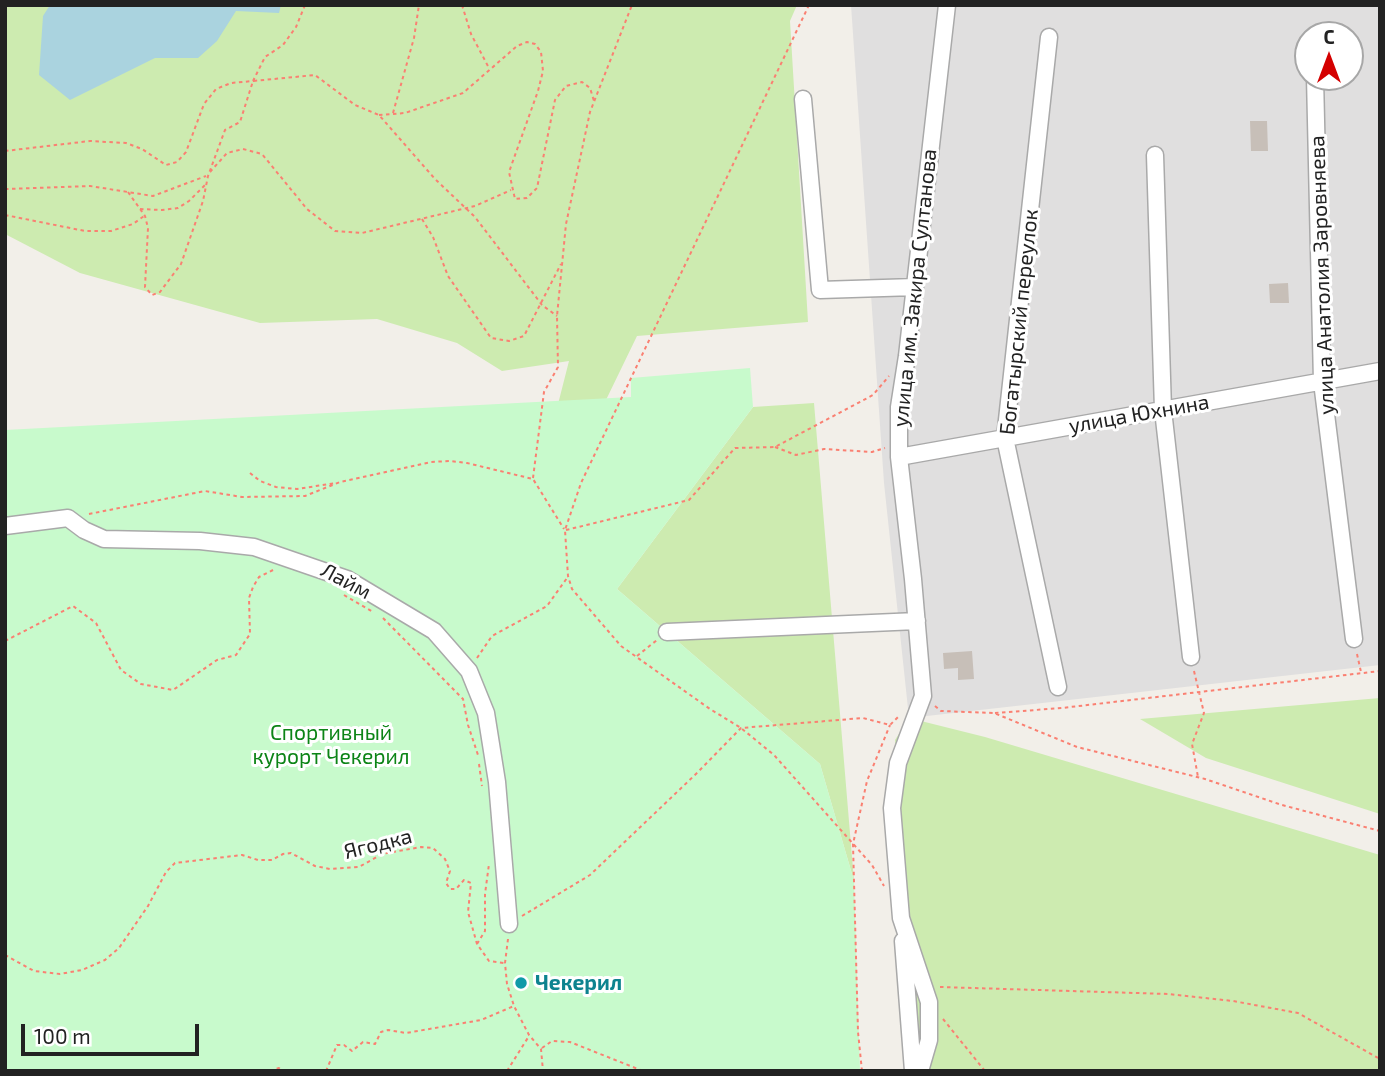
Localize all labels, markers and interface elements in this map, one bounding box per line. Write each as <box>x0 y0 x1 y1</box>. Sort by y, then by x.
north arrow <box>1294 21 1364 91</box>
text: С <box>1323 25 1335 48</box>
street label: улица Анатолия Заровняева <box>1305 135 1339 415</box>
street label: улица им. Закира Султанова <box>888 148 942 428</box>
street label: Богатырский переулок <box>995 208 1043 436</box>
street label: улица Юхнина <box>1067 389 1211 439</box>
street label: Лайм <box>317 557 375 605</box>
park label: Спортивный курорт Чекерил <box>252 720 410 770</box>
street label: Ягодка <box>341 823 415 865</box>
place label: Чекерил <box>535 970 622 996</box>
marker: Чекерил <box>513 975 529 991</box>
scale bar <box>24 1010 203 1054</box>
text: 100 m <box>34 1023 91 1048</box>

